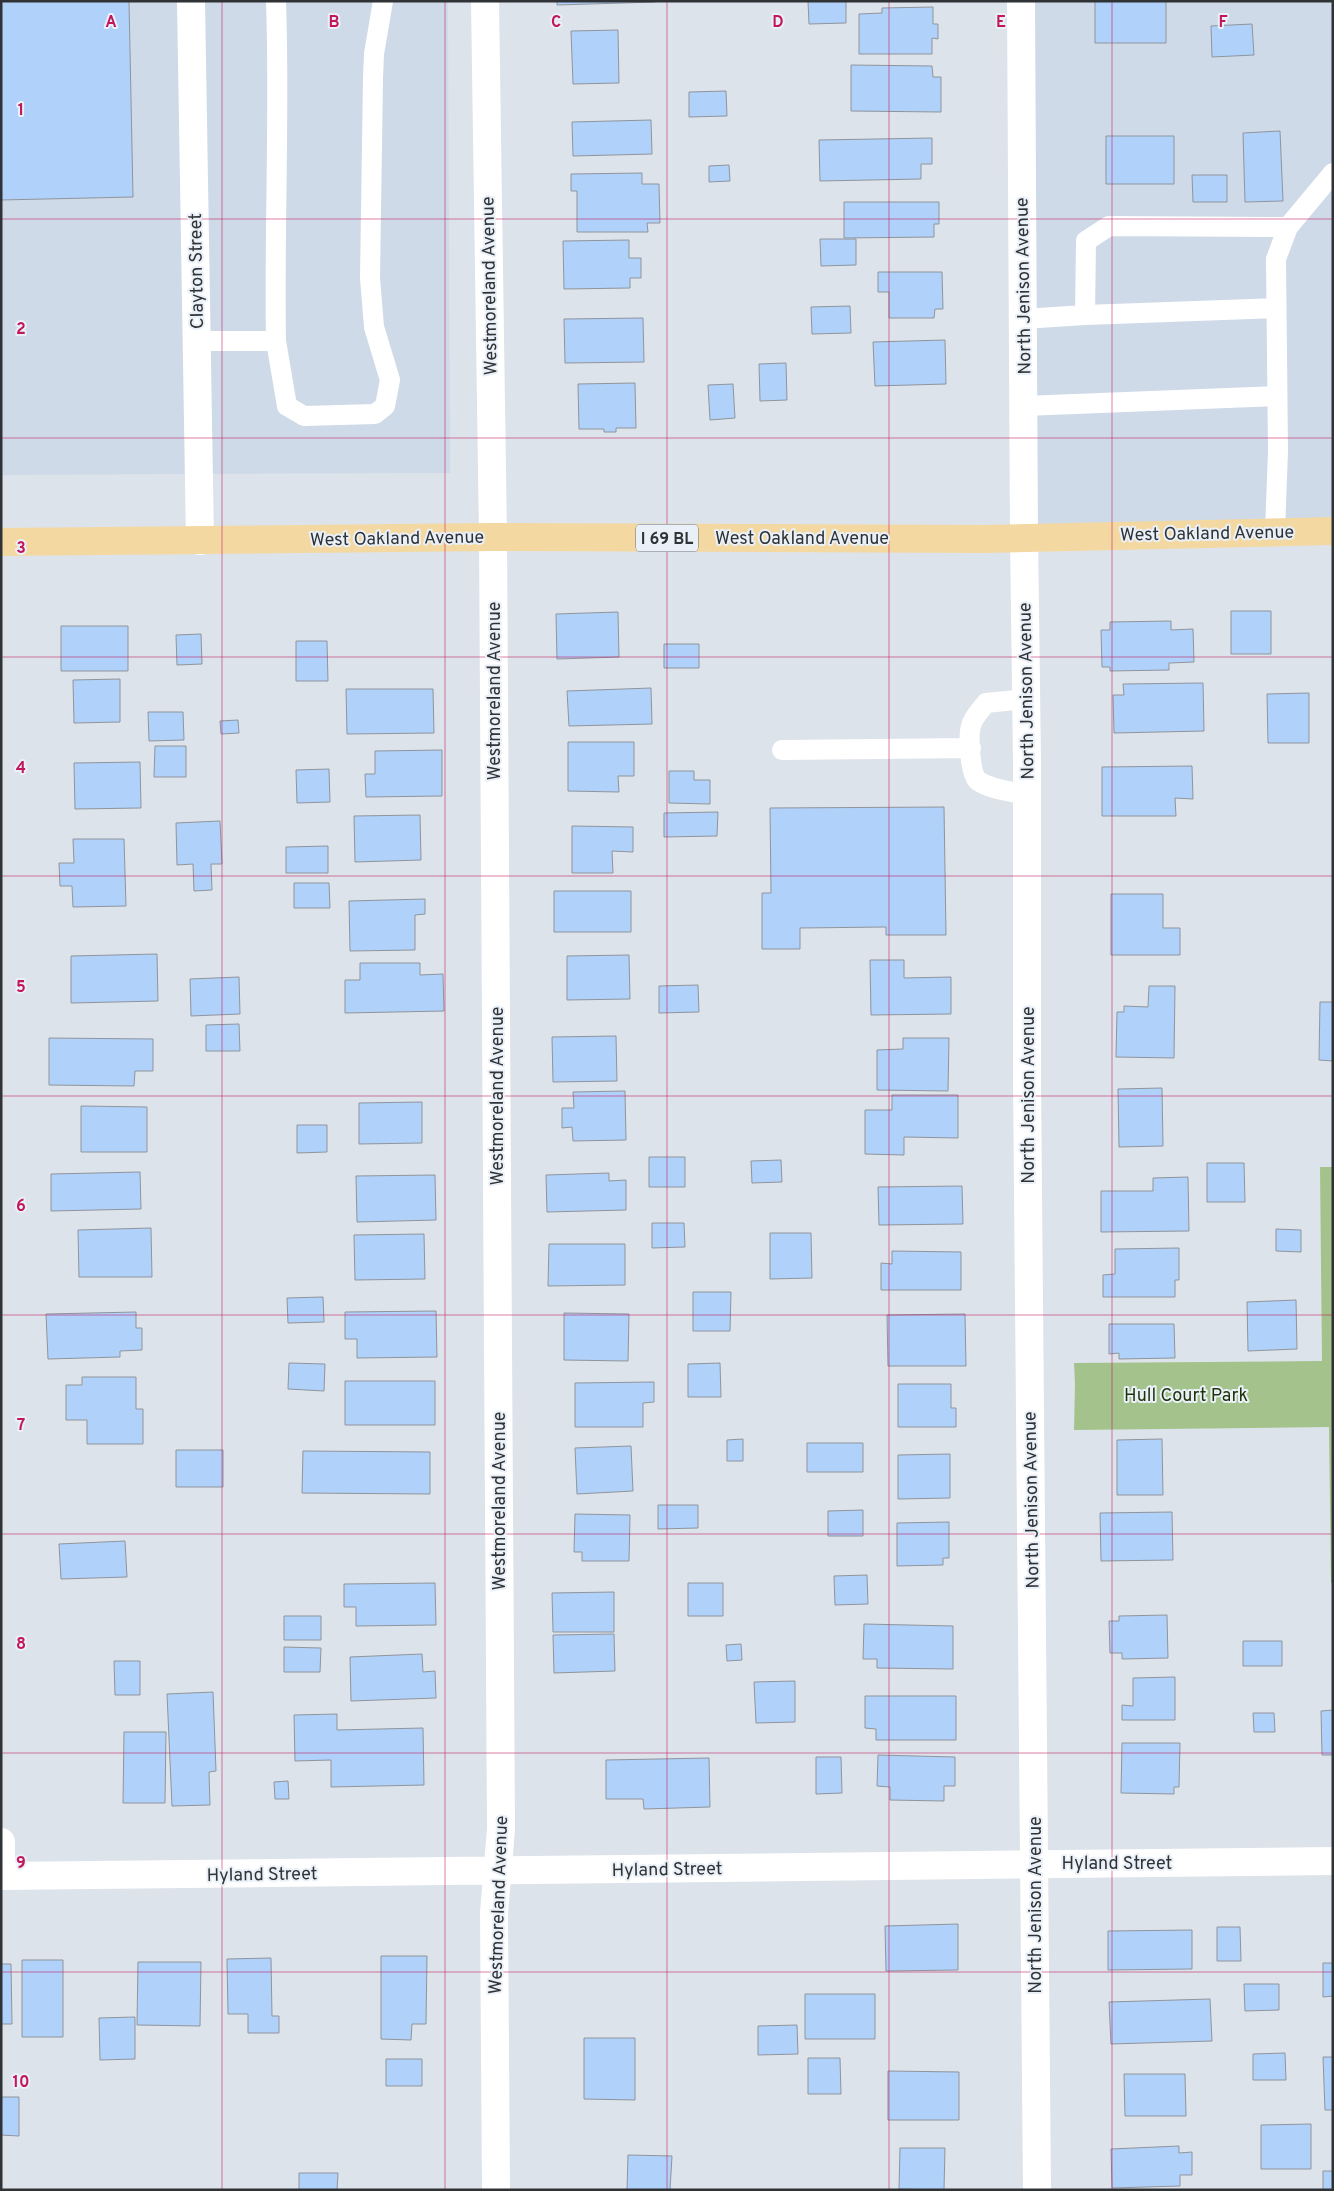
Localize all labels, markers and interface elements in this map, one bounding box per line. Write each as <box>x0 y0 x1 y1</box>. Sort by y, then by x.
text: A <box>105 13 117 33</box>
text: B <box>328 13 340 33</box>
text: C <box>551 13 561 33</box>
text: D <box>772 13 784 33</box>
text: E <box>996 13 1006 33</box>
text: F <box>1218 13 1228 33</box>
text: 1 <box>18 101 24 121</box>
street label: Westmoreland Avenue <box>477 196 504 376</box>
street label: North Jenison Avenue <box>1011 197 1038 375</box>
street label: Clayton Street <box>185 213 210 329</box>
text: 2 <box>16 320 26 340</box>
street label: West Oakland Avenue <box>1120 521 1294 548</box>
road number: I 69 BL <box>636 524 698 552</box>
street label: West Oakland Avenue <box>310 526 484 553</box>
street label: West Oakland Avenue <box>715 528 889 551</box>
text: 3 <box>16 539 26 559</box>
street label: Westmoreland Avenue <box>484 602 507 780</box>
street label: North Jenison Avenue <box>1014 602 1041 780</box>
text: 4 <box>16 759 26 779</box>
text: 5 <box>16 978 26 998</box>
street label: North Jenison Avenue <box>1018 1006 1041 1184</box>
street label: Westmoreland Avenue <box>487 1007 510 1185</box>
text: 6 <box>16 1197 26 1217</box>
park label: Hull Court Park <box>1124 1385 1248 1408</box>
street label: North Jenison Avenue <box>1019 1411 1046 1589</box>
street label: Westmoreland Avenue <box>489 1412 512 1590</box>
text: 7 <box>17 1416 25 1436</box>
text: 8 <box>16 1635 26 1655</box>
street label: Westmoreland Avenue <box>485 1815 514 1995</box>
street label: North Jenison Avenue <box>1025 1816 1048 1994</box>
street label: Hyland Street <box>1062 1853 1172 1876</box>
text: 9 <box>16 1854 26 1874</box>
street label: Hyland Street <box>611 1858 723 1883</box>
street label: Hyland Street <box>206 1863 318 1888</box>
text: 10 <box>13 2073 29 2093</box>

